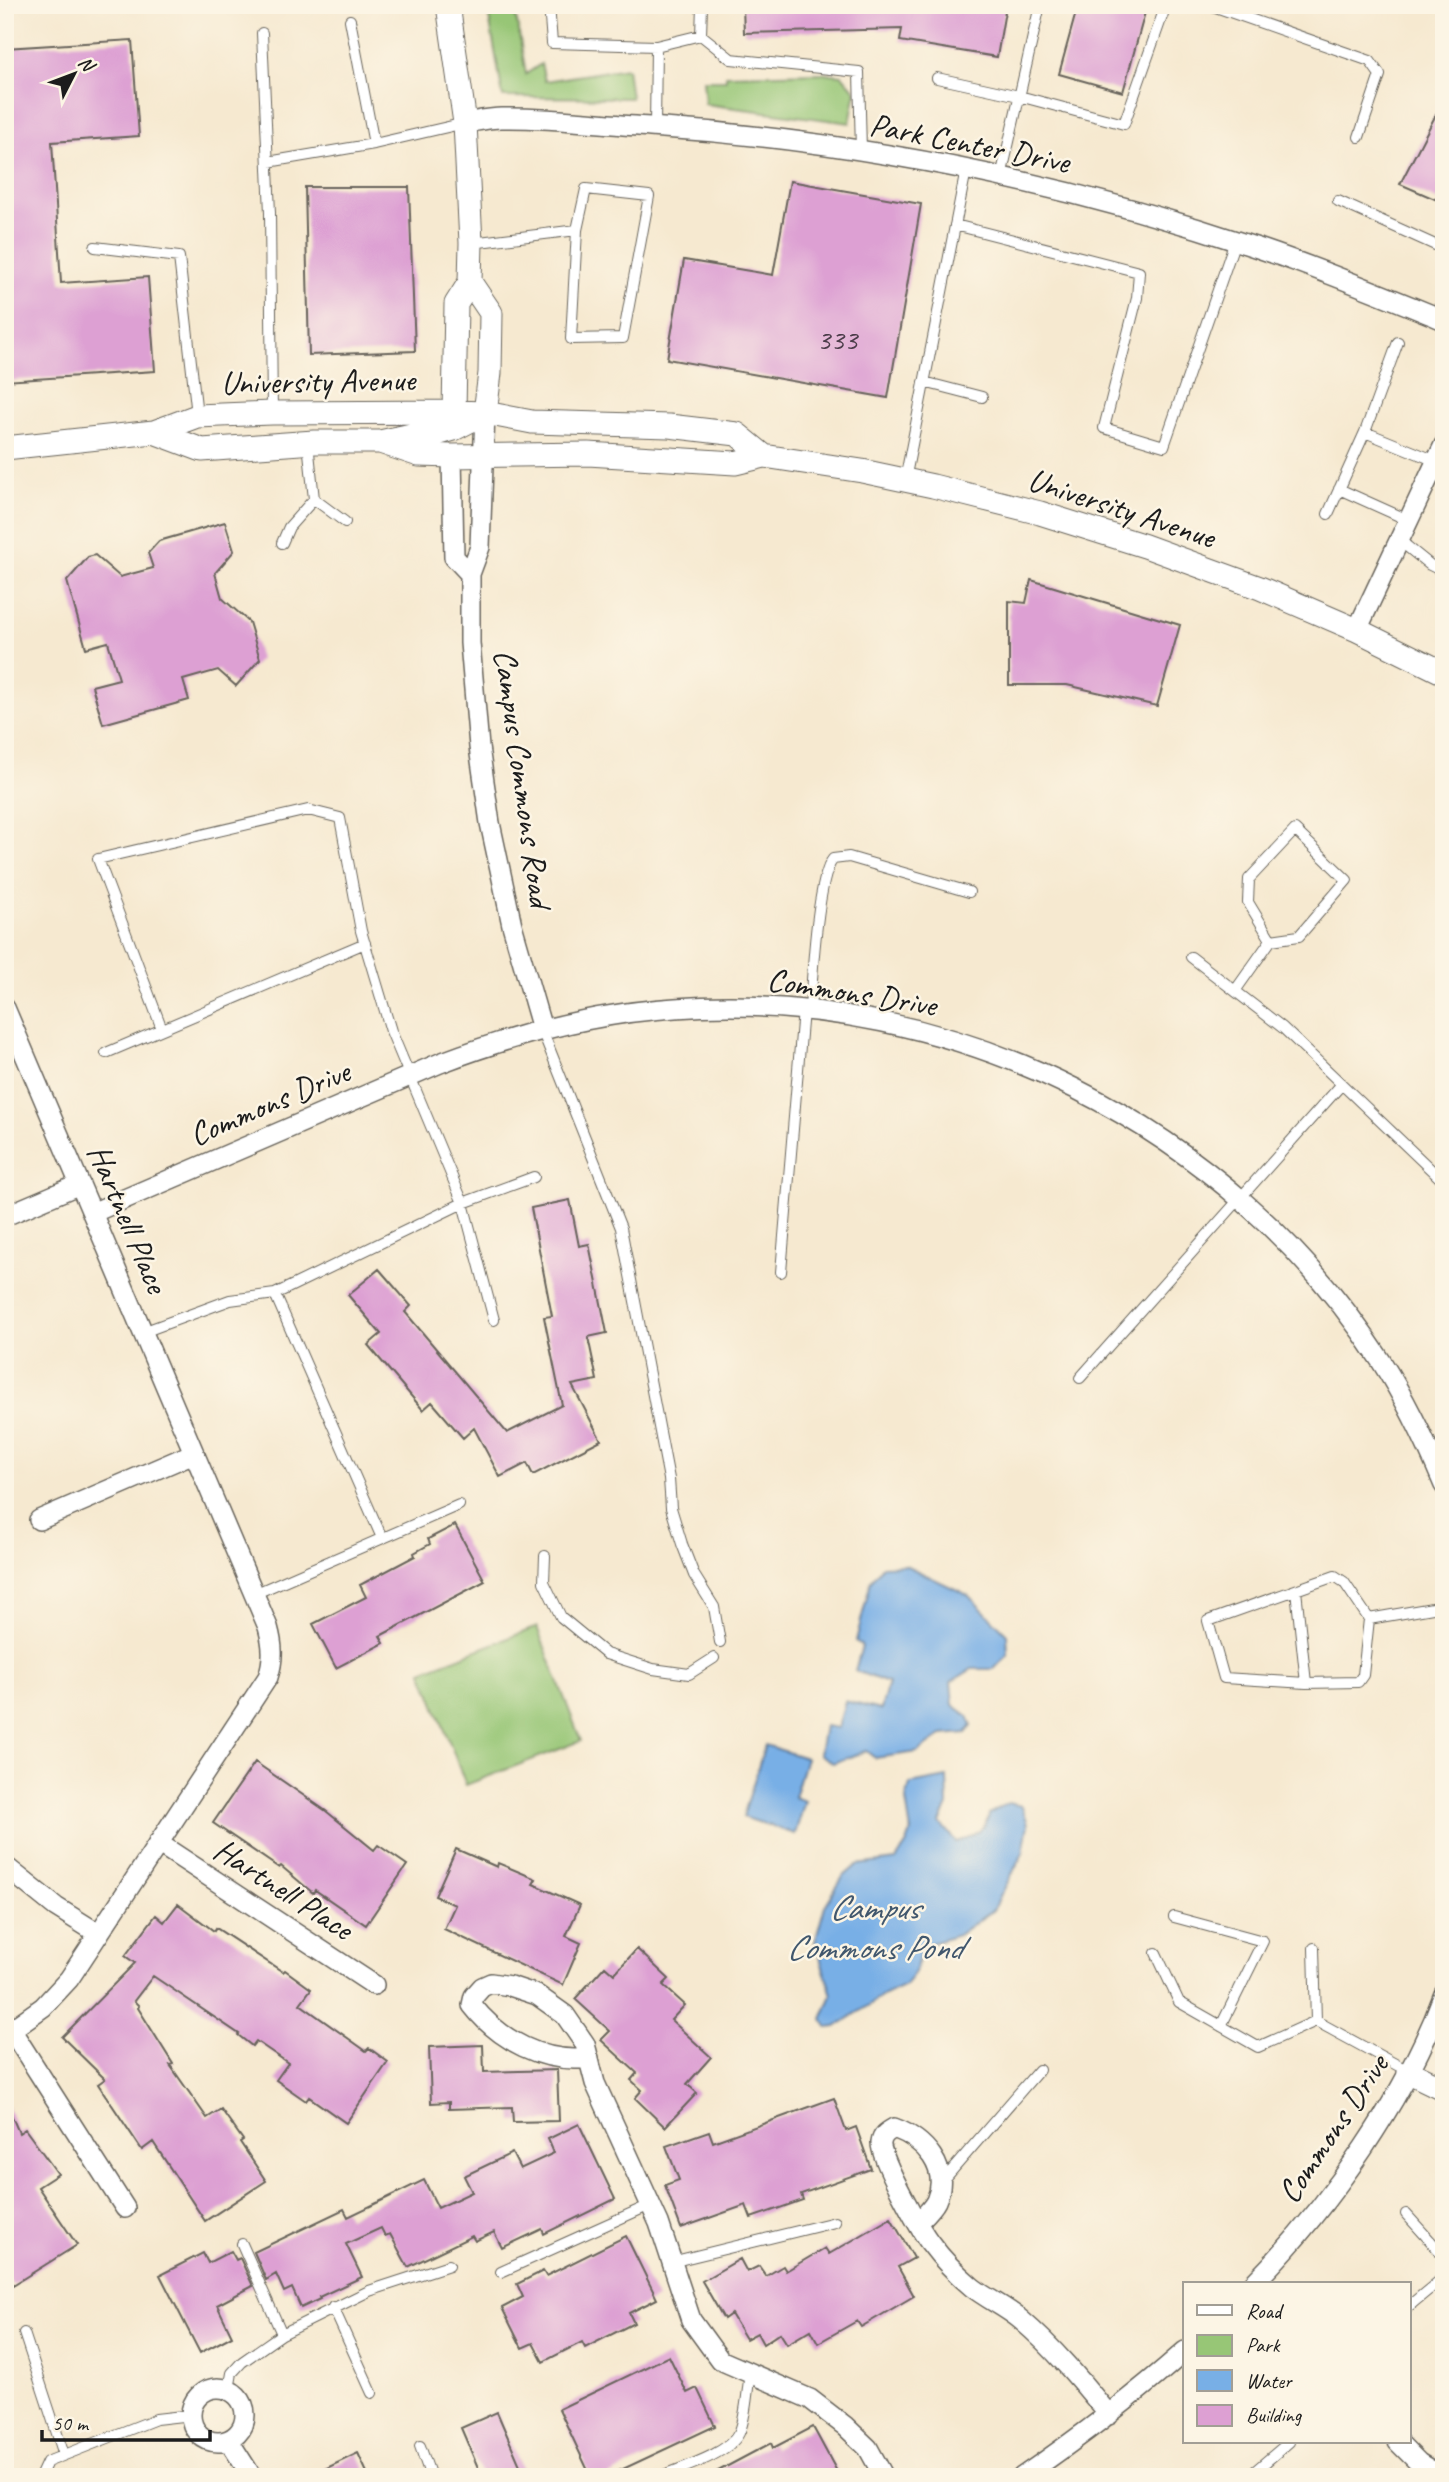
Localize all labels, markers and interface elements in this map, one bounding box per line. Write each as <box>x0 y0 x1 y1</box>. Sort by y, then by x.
north arrow <box>38 38 108 108</box>
text: N <box>73 51 101 78</box>
street label: Park Center Drive <box>866 103 1075 183</box>
house number: 333 <box>817 320 860 358</box>
street label: University Avenue <box>221 358 418 404</box>
street label: University Avenue <box>1023 458 1223 559</box>
street label: Campus Commons Road <box>484 647 563 915</box>
street label: Commons Drive <box>764 958 942 1026</box>
street label: Commons Drive <box>183 1049 358 1156</box>
street label: Hartnell Place <box>78 1138 179 1301</box>
street label: Hartnell Place <box>206 1828 363 1951</box>
water label: Campus Commons Pond <box>786 1885 972 1970</box>
street label: Commons Drive <box>1268 2044 1399 2211</box>
legend <box>1183 2282 1410 2444</box>
text: Road <box>1246 2298 1285 2324</box>
text: Park <box>1246 2332 1281 2358</box>
text: Water <box>1246 2368 1293 2394</box>
scale bar <box>42 2398 210 2442</box>
text: Building <box>1246 2402 1303 2428</box>
text: 50 m <box>52 2410 90 2436</box>

